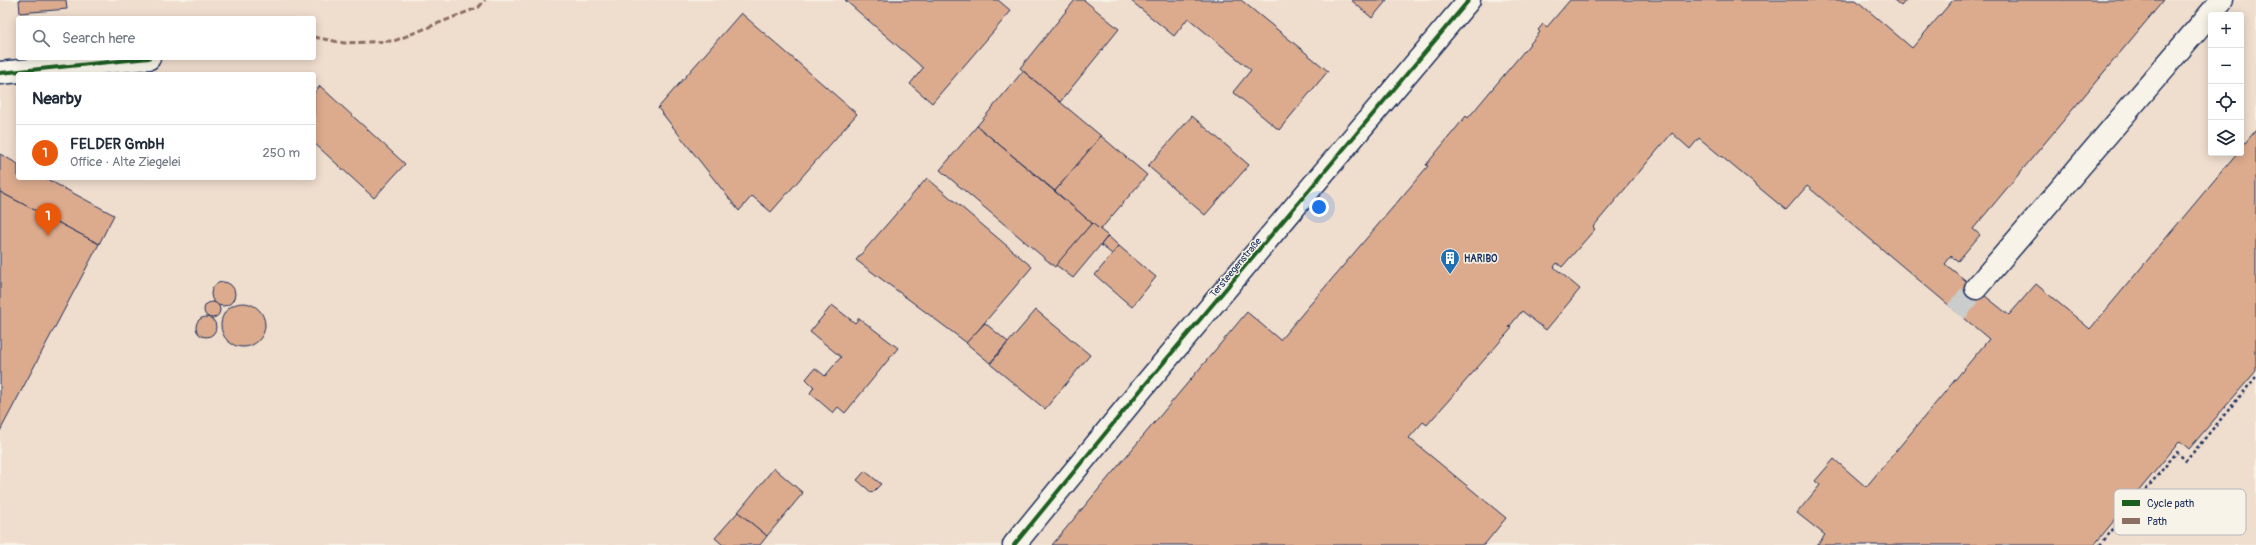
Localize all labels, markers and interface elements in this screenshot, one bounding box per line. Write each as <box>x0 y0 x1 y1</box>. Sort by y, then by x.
map controls <box>2208 12 2244 156</box>
button: + <box>2208 12 2244 48</box>
search box <box>16 16 316 60</box>
icon: search <box>30 27 52 49</box>
text: Search here <box>62 29 135 48</box>
button: − <box>2208 48 2244 84</box>
button: locate <box>2208 84 2244 120</box>
text: Nearby <box>32 88 81 109</box>
button: layers <box>2208 120 2244 156</box>
text: FELDER GmbH <box>70 135 165 154</box>
text: 1 <box>42 145 48 161</box>
text: 250 m <box>262 145 300 161</box>
text: Office · Alte Ziegelei <box>70 154 180 170</box>
your location <box>1309 197 1329 217</box>
pin: 1 <box>35 203 61 236</box>
street label: Tersteegenstraße <box>1207 235 1264 300</box>
building icon: HARIBO <box>1439 247 1461 275</box>
place label: HARIBO <box>1464 253 1498 265</box>
legend <box>2114 489 2246 535</box>
text: Cycle path <box>2147 497 2194 510</box>
text: Path <box>2147 515 2167 528</box>

